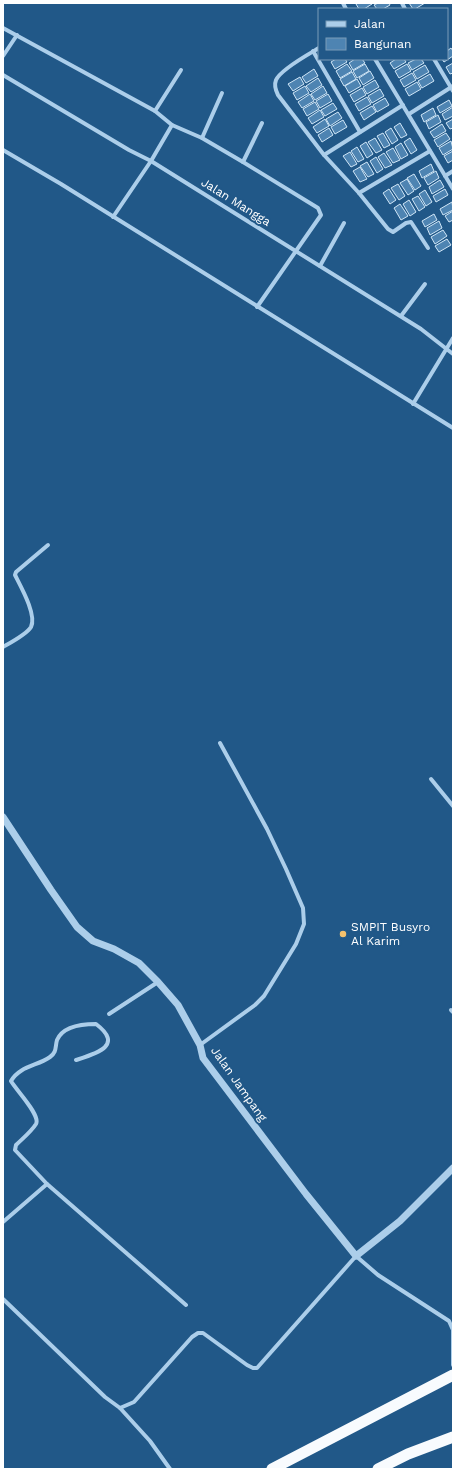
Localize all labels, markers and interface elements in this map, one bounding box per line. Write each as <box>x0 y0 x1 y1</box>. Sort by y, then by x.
legend <box>318 8 448 60</box>
text: Jalan <box>354 17 385 31</box>
text: Bangunan <box>354 37 412 51</box>
street label: Jalan Mangga <box>199 175 274 229</box>
place label: SMPIT Busyro Al Karim <box>351 920 430 948</box>
marker: SMPIT Busyro Al Karim <box>338 929 348 939</box>
street label: Jalan Jampang <box>208 1044 270 1125</box>

